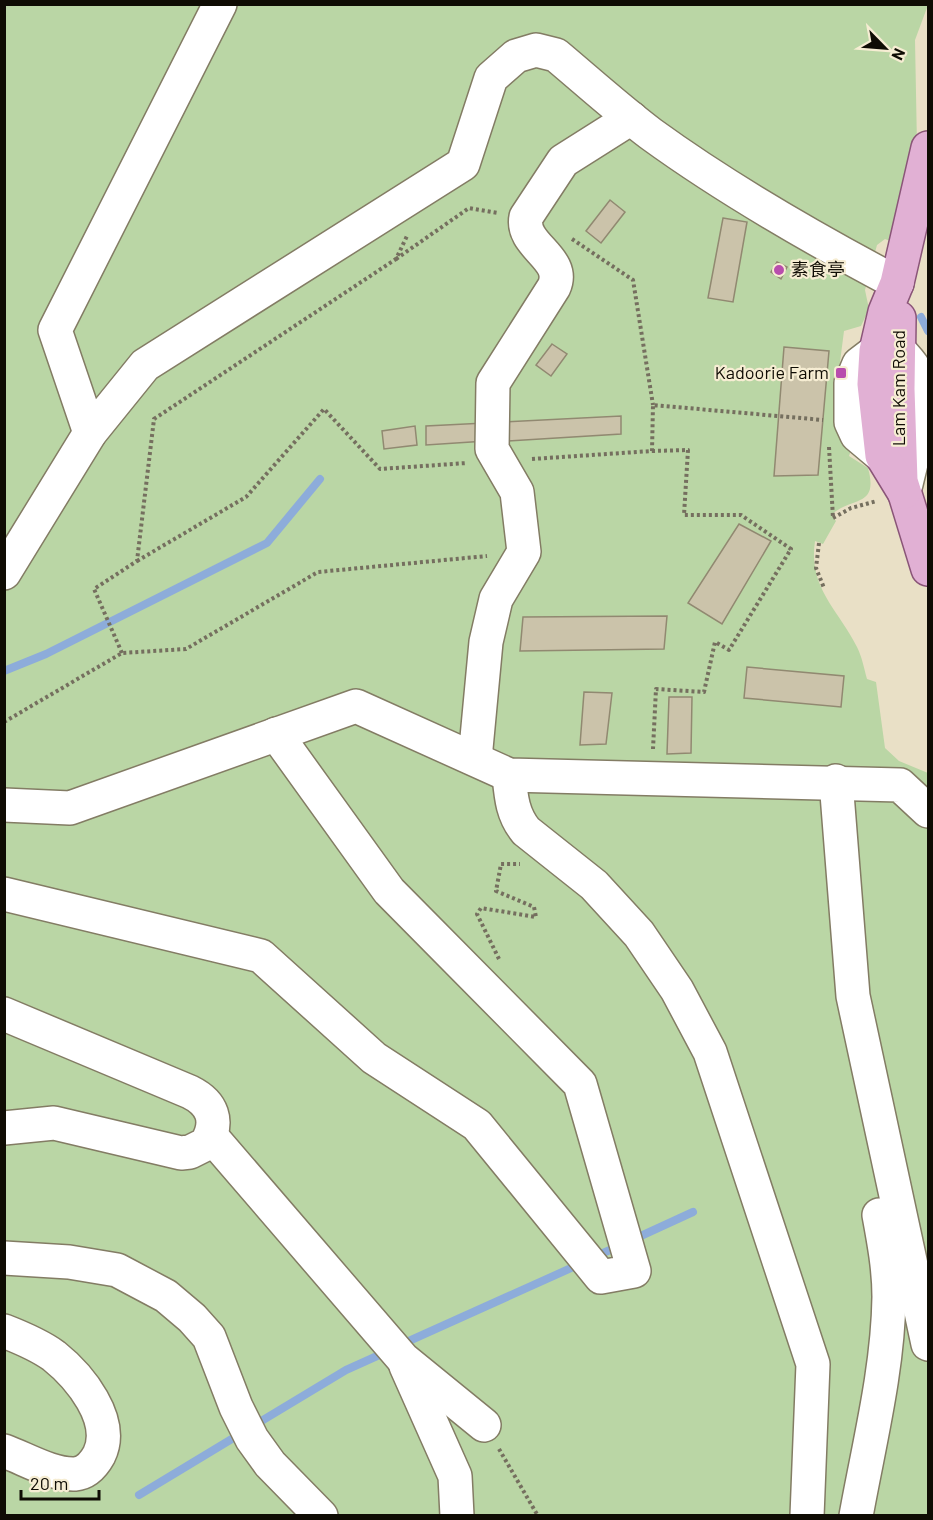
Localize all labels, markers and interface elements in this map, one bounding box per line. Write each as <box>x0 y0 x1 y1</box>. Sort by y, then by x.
north arrow <box>855 18 915 78</box>
text: N <box>888 46 910 63</box>
place label: 素食亭 <box>791 258 845 280</box>
marker: 素食亭 <box>772 263 786 277</box>
street label: Lam Kam Road <box>887 330 909 446</box>
place label: Kadoorie Farm <box>715 361 829 383</box>
marker: Kadoorie Farm <box>834 366 848 380</box>
scale bar <box>21 1463 99 1501</box>
text: 20 m <box>30 1472 68 1494</box>

